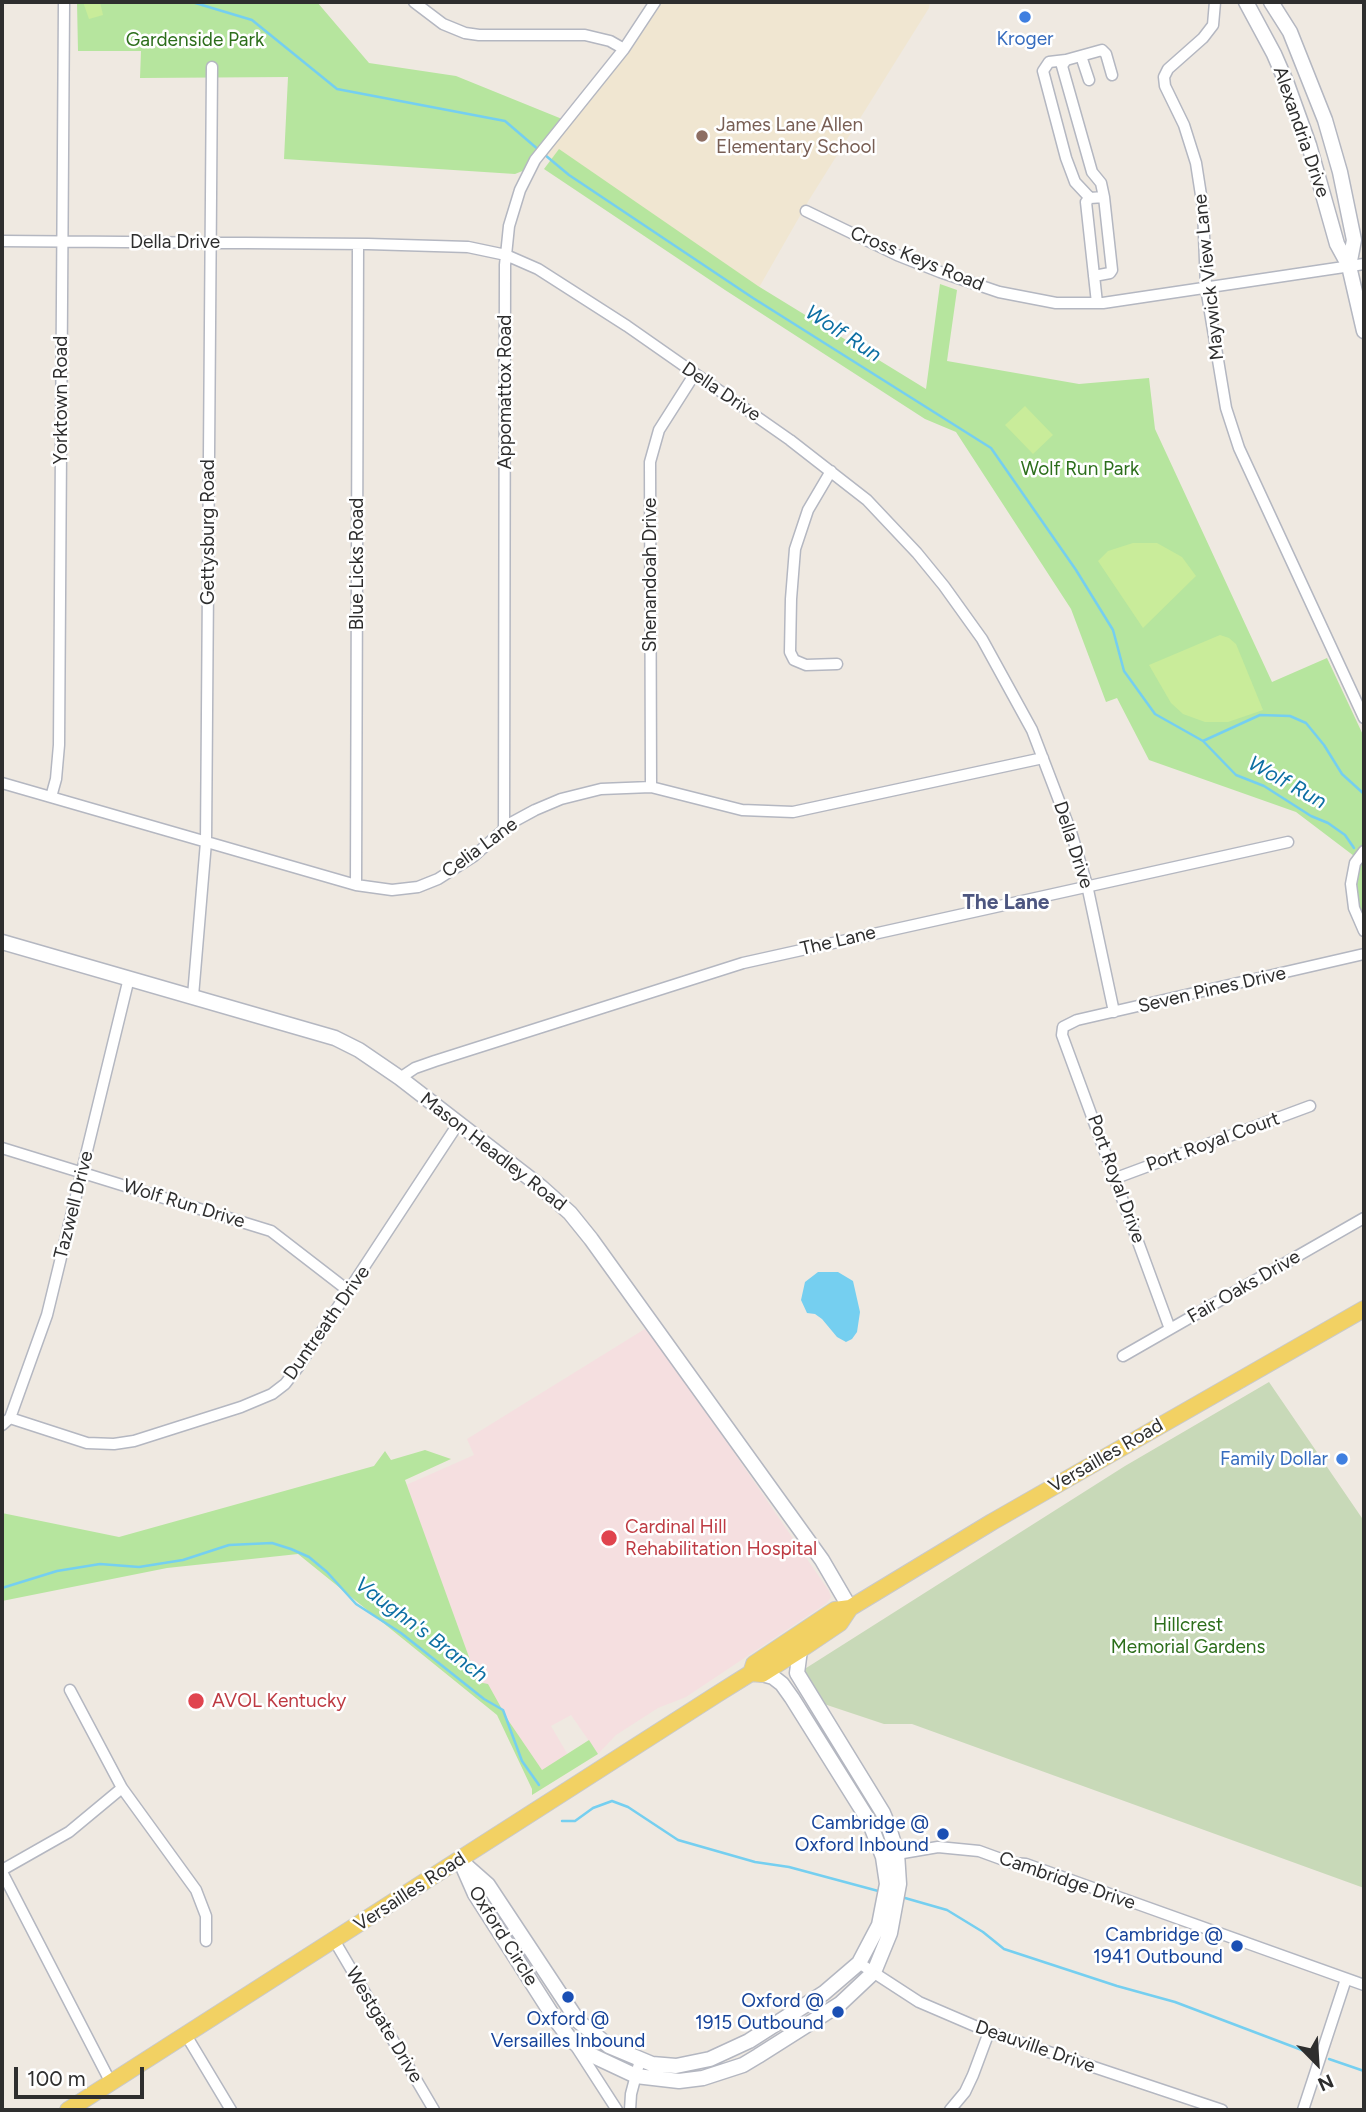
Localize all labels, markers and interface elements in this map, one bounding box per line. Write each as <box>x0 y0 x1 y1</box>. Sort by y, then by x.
marker: Kroger <box>1017 9 1033 25</box>
place label: Kroger <box>997 28 1053 50</box>
park label: Gardenside Park <box>126 29 264 51</box>
street label: Alexandria Drive <box>1268 64 1334 200</box>
place label: James Lane Allen Elementary School <box>716 114 876 158</box>
marker: James Lane Allen Elementary School <box>694 128 710 144</box>
street label: Maywick View Lane <box>1189 193 1229 361</box>
street label: Cross Keys Road <box>847 222 987 296</box>
street label: Della Drive <box>130 231 220 253</box>
water label: Wolf Run <box>800 300 886 368</box>
street label: Appomattox Road <box>494 315 516 469</box>
street label: Yorktown Road <box>50 336 72 464</box>
street label: Della Drive <box>677 357 765 427</box>
park label: Wolf Run Park <box>1021 458 1139 480</box>
street label: Gettysburg Road <box>197 459 219 605</box>
street label: Blue Licks Road <box>346 498 368 630</box>
street label: Shenandoah Drive <box>639 498 661 652</box>
water label: Wolf Run <box>1243 751 1331 815</box>
street label: Della Drive <box>1048 799 1098 891</box>
street label: Celia Lane <box>438 813 522 883</box>
district label: The Lane <box>963 890 1049 916</box>
street label: The Lane <box>798 921 878 961</box>
street label: Seven Pines Drive <box>1136 962 1288 1018</box>
street label: Mason Headley Road <box>415 1088 571 1216</box>
street label: Port Royal Court <box>1143 1107 1283 1177</box>
street label: Port Royal Drive <box>1082 1112 1150 1246</box>
street label: Tazwell Drive <box>50 1149 98 1261</box>
street label: Wolf Run Drive <box>120 1175 248 1233</box>
street label: Fair Oaks Drive <box>1184 1245 1304 1329</box>
street label: Duntreath Drive <box>279 1261 375 1385</box>
street label: Versailles Road <box>1045 1414 1167 1498</box>
place label: Family Dollar <box>1220 1448 1328 1470</box>
marker: Family Dollar <box>1334 1451 1350 1467</box>
place label: Cardinal Hill Rehabilitation Hospital <box>625 1516 817 1560</box>
marker: Cardinal Hill Rehabilitation Hospital <box>599 1528 619 1548</box>
water label: Vaughn's Branch <box>350 1572 492 1688</box>
park label: Hillcrest Memorial Gardens <box>1111 1614 1265 1658</box>
place label: AVOL Kentucky <box>212 1690 346 1712</box>
marker: AVOL Kentucky <box>186 1691 206 1711</box>
place label: Cambridge @ Oxford Inbound <box>795 1812 929 1856</box>
marker: Cambridge @ Oxford Inbound <box>935 1826 951 1842</box>
street label: Cambridge Drive <box>996 1847 1138 1915</box>
street label: Versailles Road <box>350 1848 470 1936</box>
street label: Oxford Circle <box>463 1882 543 1990</box>
place label: Cambridge @ 1941 Outbound <box>1093 1924 1223 1968</box>
marker: Cambridge @ 1941 Outbound <box>1229 1938 1245 1954</box>
street label: Westgate Drive <box>341 1963 427 2087</box>
marker: Oxford @ Versailles Inbound <box>560 1989 576 2005</box>
place label: Oxford @ 1915 Outbound <box>695 1990 824 2034</box>
marker: Oxford @ 1915 Outbound <box>830 2004 846 2020</box>
place label: Oxford @ Versailles Inbound <box>491 2008 645 2052</box>
street label: Deauville Drive <box>972 2016 1098 2078</box>
north arrow <box>1282 2028 1352 2098</box>
scale bar <box>18 2052 147 2096</box>
text: 100 m <box>27 2066 86 2091</box>
text: N <box>1314 2069 1337 2096</box>

